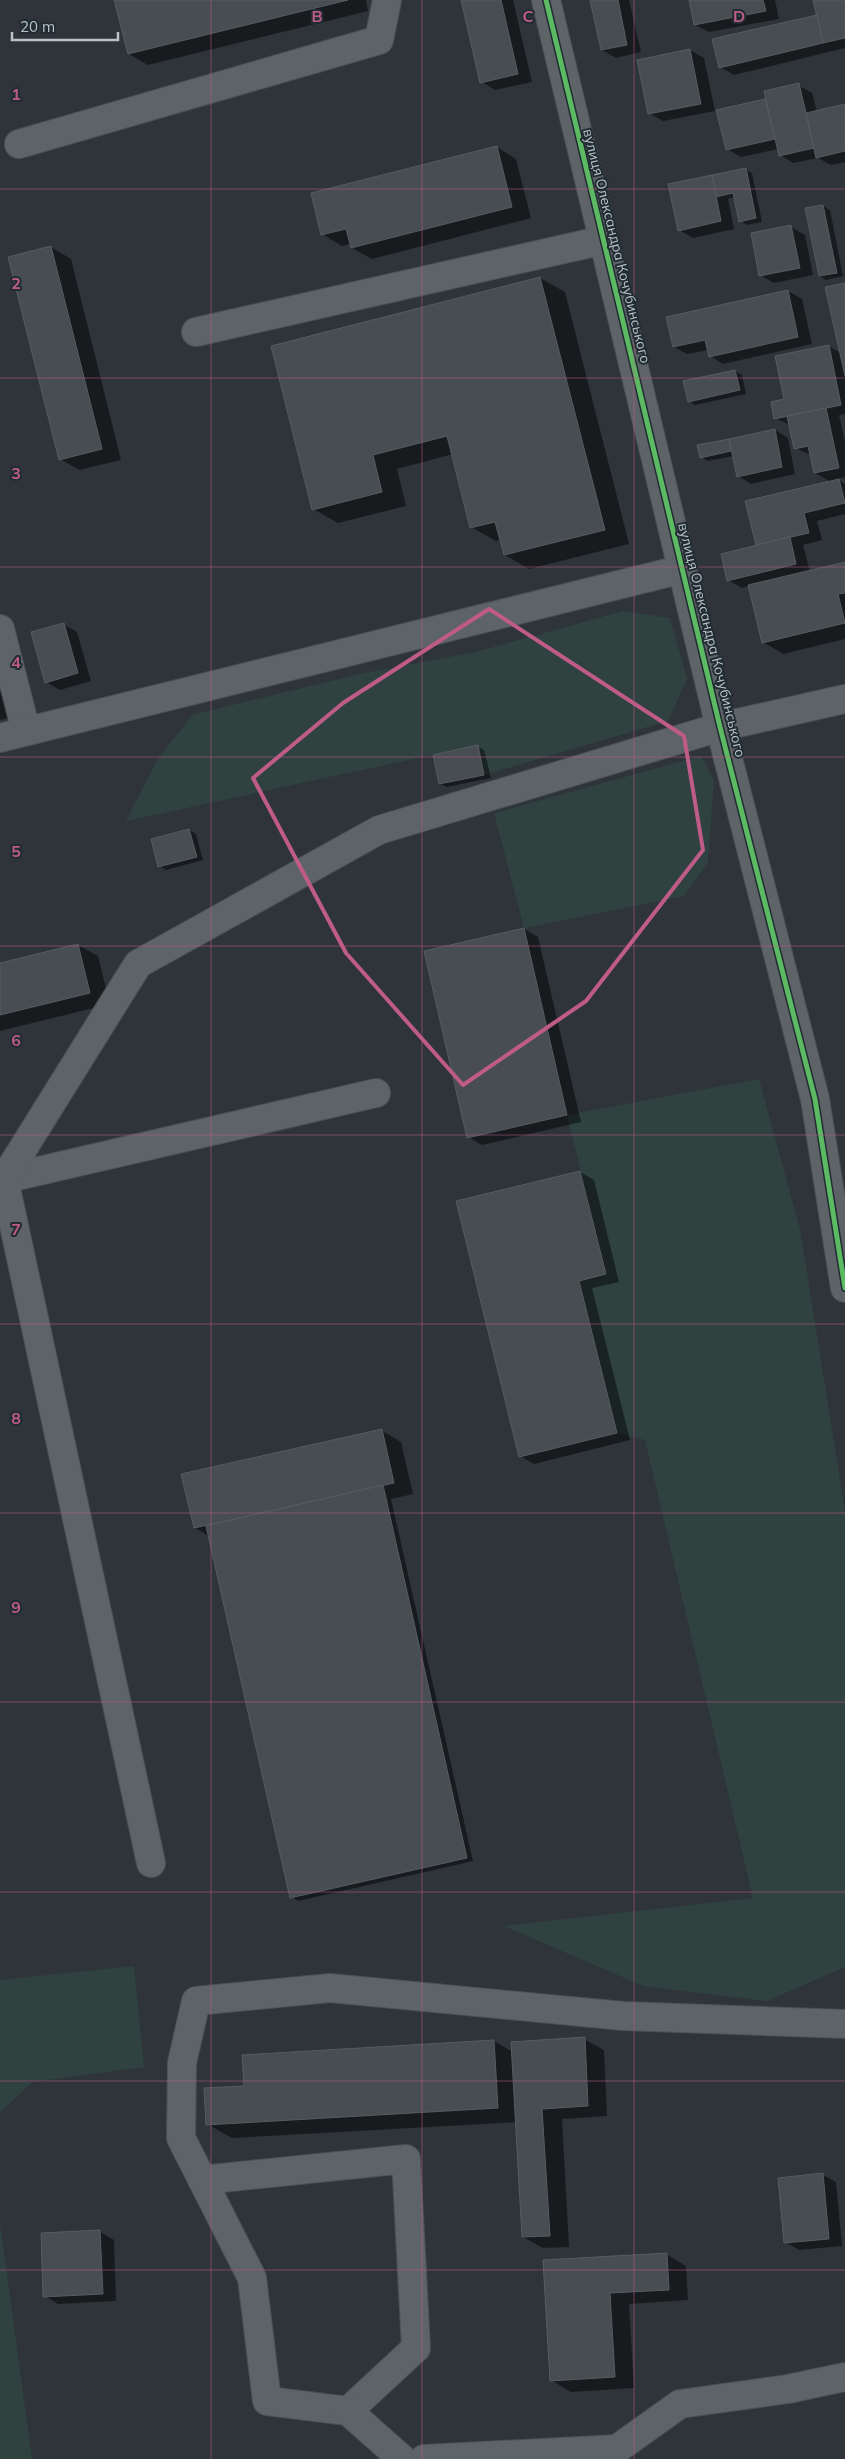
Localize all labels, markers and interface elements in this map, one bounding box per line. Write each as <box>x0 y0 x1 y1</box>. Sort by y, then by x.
text: B <box>311 6 323 26</box>
text: C <box>523 6 534 26</box>
text: D <box>733 6 745 26</box>
scale bar <box>12 10 119 42</box>
text: 20 m <box>20 17 55 36</box>
text: 1 <box>11 84 21 104</box>
street label: вулиця Олександра Кочубинського <box>579 127 655 365</box>
text: 2 <box>11 273 21 293</box>
text: 3 <box>11 463 21 483</box>
street label: вулиця Олександра Кочубинського <box>674 521 750 759</box>
text: 4 <box>11 652 21 672</box>
text: 5 <box>11 841 21 861</box>
text: 6 <box>11 1030 21 1050</box>
text: 7 <box>11 1219 21 1239</box>
text: 8 <box>11 1408 21 1428</box>
text: 9 <box>11 1597 21 1617</box>

